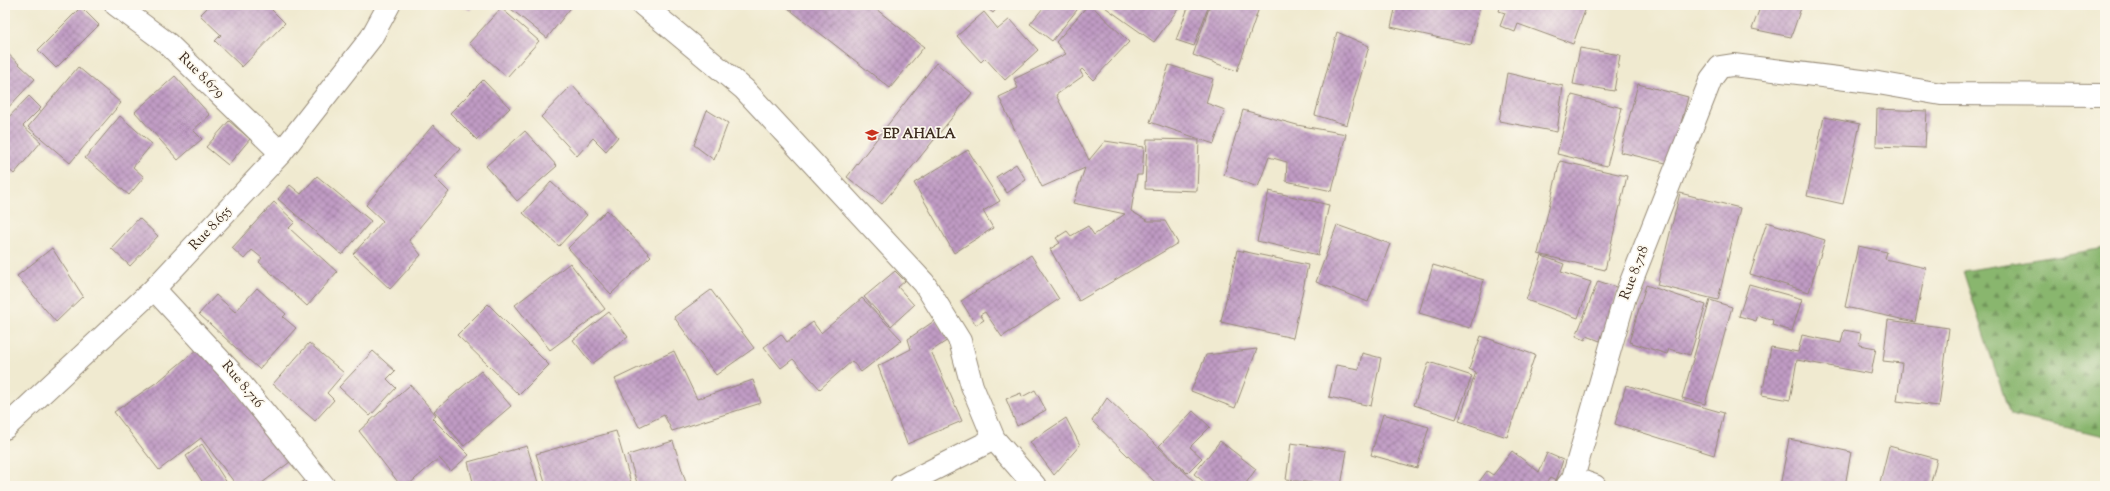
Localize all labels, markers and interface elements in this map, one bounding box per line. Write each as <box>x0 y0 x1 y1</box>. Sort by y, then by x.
street label: Rue 8.679 <box>173 49 229 103</box>
place label: EP AHALA <box>883 125 957 145</box>
school or university icon: EP AHALA <box>864 127 880 143</box>
street label: Rue 8.655 <box>185 202 237 256</box>
street label: Rue 8.718 <box>1616 243 1654 303</box>
street label: Rue 8.716 <box>216 357 268 413</box>

